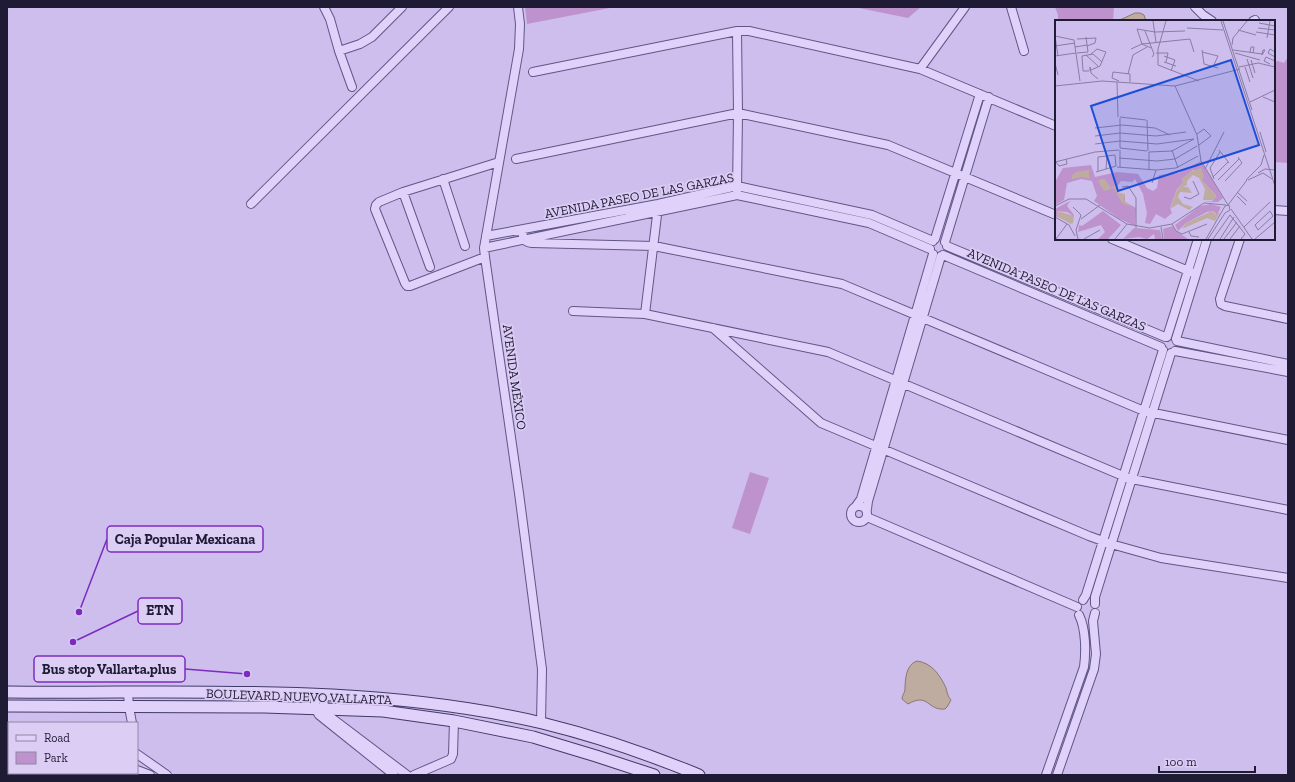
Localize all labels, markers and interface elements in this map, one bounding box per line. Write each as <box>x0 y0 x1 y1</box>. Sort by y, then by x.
inset map <box>1055 20 1275 240</box>
street label: AVENIDA PASEO DE LAS GARZAS <box>543 170 735 221</box>
street label: AVENIDA PASEO DE LAS GARZAS <box>965 245 1148 334</box>
street label: AVENIDA MÉXICO <box>500 323 529 431</box>
callout: Caja Popular Mexicana <box>107 526 263 552</box>
text: Caja Popular Mexicana <box>115 531 255 548</box>
callout: ETN <box>138 598 182 624</box>
text: ETN <box>146 602 174 619</box>
callout: Bus stop Vallarta.plus <box>34 656 185 682</box>
text: Bus stop Vallarta.plus <box>42 661 177 678</box>
street label: BOULEVARD NUEVO VALLARTA <box>206 686 393 707</box>
legend <box>8 722 138 774</box>
text: Road <box>44 731 70 745</box>
scale bar <box>1159 748 1255 774</box>
text: Park <box>44 751 69 765</box>
text: 100 m <box>1165 755 1197 769</box>

